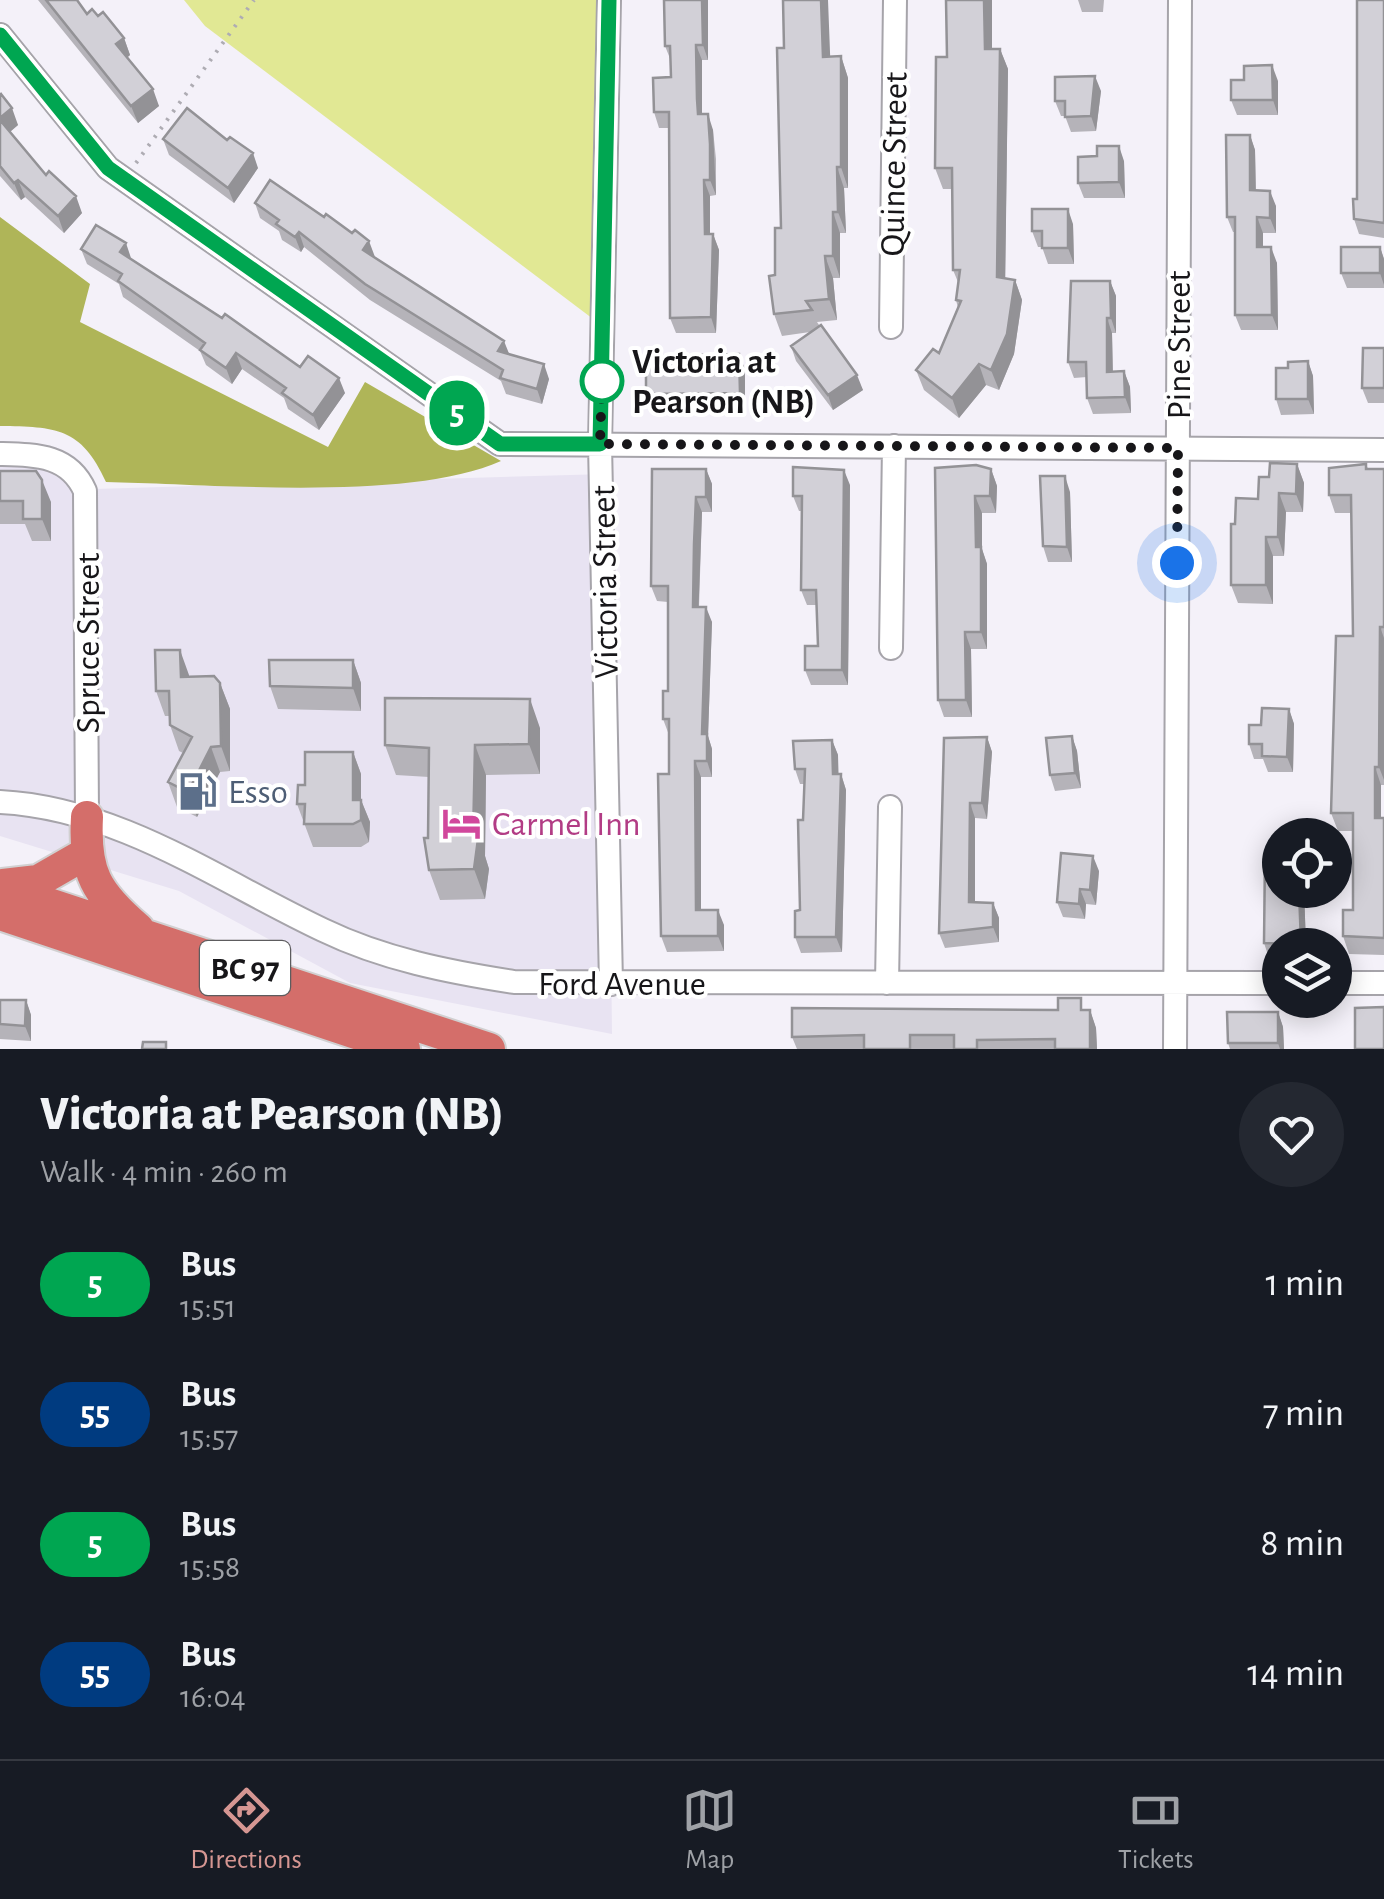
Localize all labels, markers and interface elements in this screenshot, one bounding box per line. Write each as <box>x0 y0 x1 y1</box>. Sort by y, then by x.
street label: Quince Street <box>875 71 914 257</box>
street label: Pine Street <box>1162 270 1197 420</box>
place label: Victoria at Pearson (NB) <box>632 345 815 420</box>
marker: Victoria at Pearson (NB) <box>581 360 623 402</box>
line badge: 5 <box>424 380 490 446</box>
text: 5 <box>449 396 465 431</box>
street label: Victoria Street <box>586 485 625 679</box>
your location <box>1152 538 1202 588</box>
street label: Spruce Street <box>71 553 106 733</box>
fuel station icon: Esso <box>177 770 219 812</box>
place label: Esso <box>228 775 288 810</box>
hotel icon: Carmel Inn <box>441 802 483 844</box>
place label: Carmel Inn <box>492 807 641 842</box>
map controls <box>1262 818 1352 1018</box>
button: locate <box>1262 818 1352 908</box>
button: layers <box>1262 928 1352 1018</box>
road number: BC 97 <box>200 941 290 995</box>
street label: Ford Avenue <box>538 967 706 1002</box>
button: heart <box>1239 1082 1344 1187</box>
text: Victoria at Pearson (NB) <box>40 1091 504 1139</box>
text: Walk · 4 min · 260 m <box>40 1156 288 1188</box>
text: Bus <box>180 1246 236 1284</box>
text: 1 min <box>1265 1265 1344 1303</box>
text: 5 <box>87 1267 103 1302</box>
text: 15:51 <box>180 1291 236 1323</box>
text: Bus <box>180 1376 236 1414</box>
text: 7 min <box>1263 1395 1344 1433</box>
text: 55 <box>80 1397 110 1432</box>
text: 15:57 <box>180 1421 238 1453</box>
text: Bus <box>180 1506 236 1544</box>
text: 8 min <box>1261 1525 1344 1563</box>
text: 5 <box>87 1527 103 1562</box>
text: 15:58 <box>180 1551 240 1583</box>
text: Bus <box>180 1636 236 1674</box>
text: 14 min <box>1247 1655 1344 1693</box>
text: 55 <box>80 1657 110 1692</box>
text: 16:04 <box>180 1681 246 1713</box>
tab: Directions <box>190 1783 302 1877</box>
tab: Map <box>682 1783 737 1877</box>
tab: Tickets <box>1118 1783 1194 1877</box>

